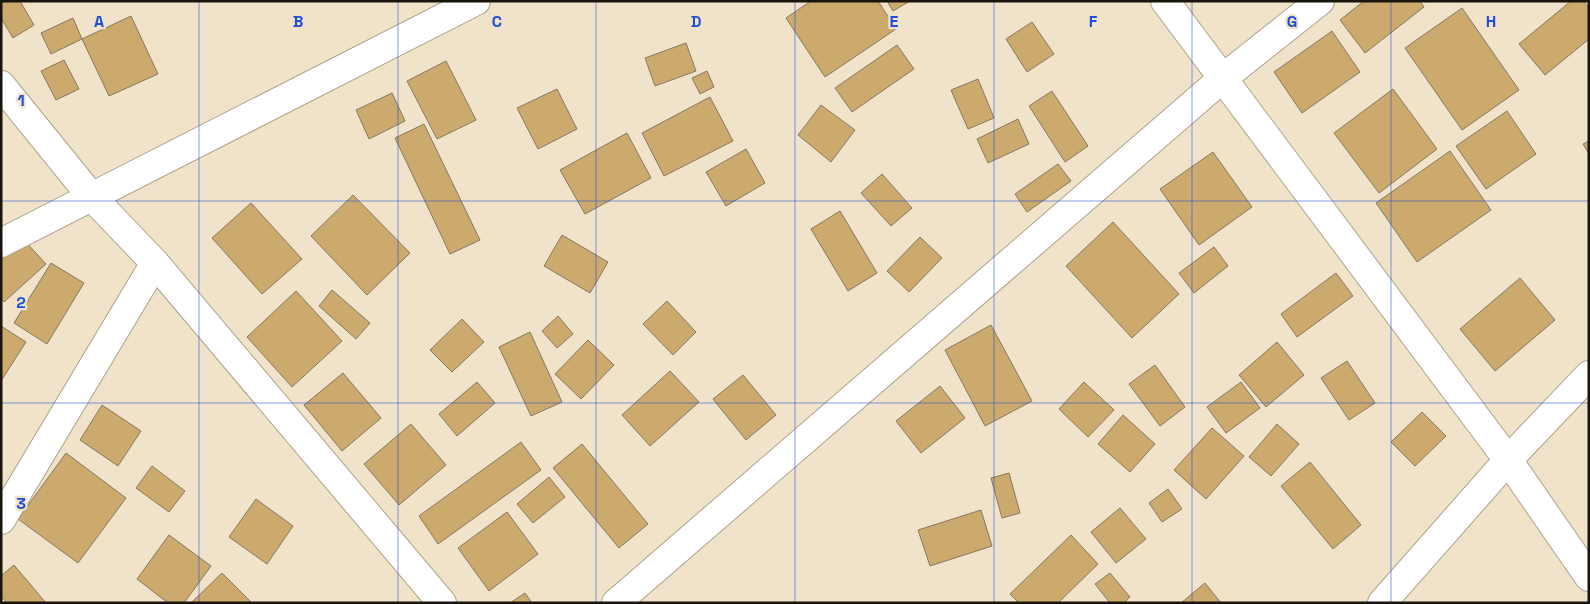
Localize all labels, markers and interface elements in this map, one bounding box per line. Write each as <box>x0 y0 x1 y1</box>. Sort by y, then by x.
text: A <box>94 11 104 32</box>
text: B <box>293 11 303 32</box>
text: C <box>492 11 502 32</box>
text: D <box>691 11 701 32</box>
text: E <box>890 11 899 32</box>
text: F <box>1089 11 1098 32</box>
text: G <box>1287 11 1297 32</box>
text: H <box>1486 11 1496 32</box>
text: 1 <box>17 90 25 111</box>
text: 2 <box>16 292 26 313</box>
text: 3 <box>16 493 26 514</box>

